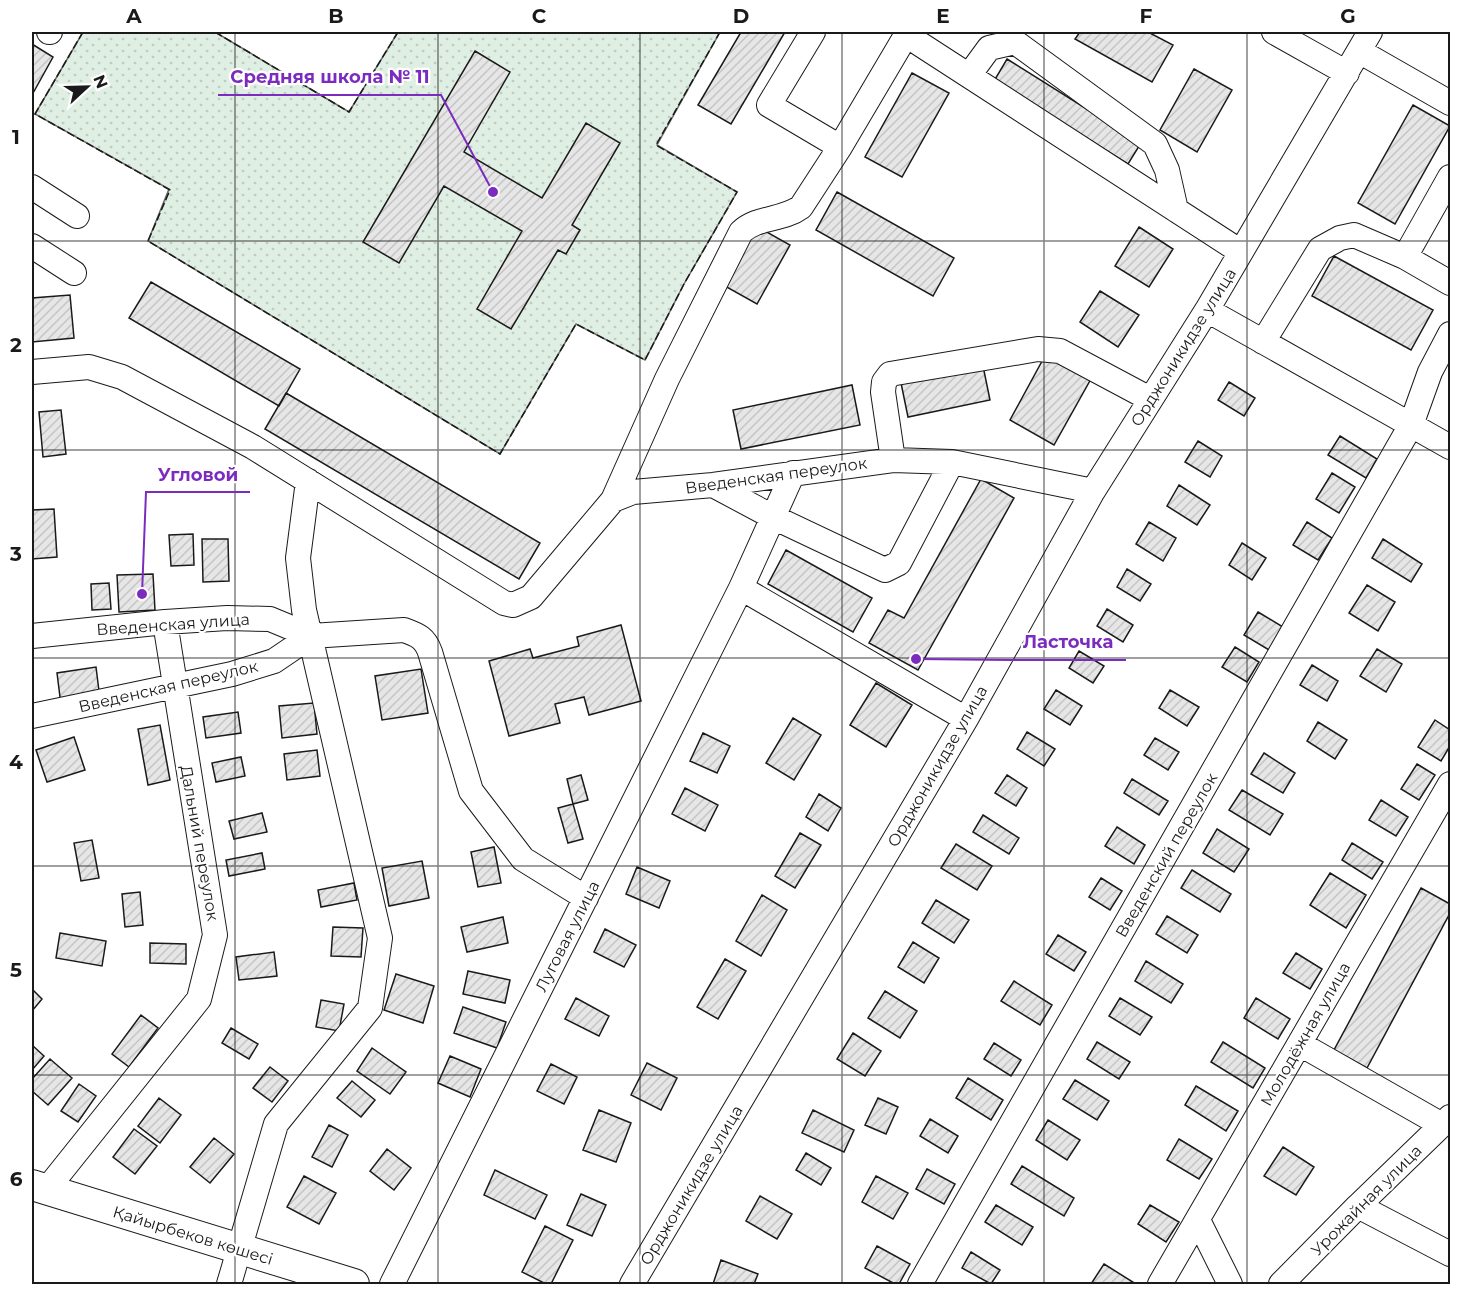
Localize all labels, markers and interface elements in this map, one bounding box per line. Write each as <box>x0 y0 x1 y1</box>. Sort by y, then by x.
text: A <box>125 4 142 28</box>
text: B <box>328 4 344 28</box>
text: C <box>532 4 547 28</box>
text: D <box>733 4 749 28</box>
text: E <box>936 4 950 28</box>
text: F <box>1140 4 1153 28</box>
text: G <box>1340 4 1356 28</box>
north arrow <box>57 57 117 117</box>
callout: Средняя школа № 11 <box>218 59 441 95</box>
text: Средняя школа № 11 <box>230 66 430 88</box>
text: N <box>89 72 112 91</box>
text: 1 <box>12 125 20 149</box>
street label: Орджоникидзе улица <box>1127 265 1240 430</box>
text: 2 <box>10 333 22 357</box>
street label: Введенская переулок <box>684 453 869 498</box>
callout: Угловой <box>146 456 250 492</box>
text: Угловой <box>158 464 238 486</box>
text: 3 <box>9 542 22 566</box>
street label: Введенская улица <box>96 610 250 639</box>
callout: Ласточка <box>1011 624 1126 660</box>
text: Ласточка <box>1023 631 1113 653</box>
street label: Введенская переулок <box>77 656 260 716</box>
street label: Орджоникидзе улица <box>883 682 991 850</box>
text: 4 <box>9 750 23 774</box>
street label: Дальний переулок <box>176 764 223 923</box>
street label: Введенский переулок <box>1112 769 1222 941</box>
street label: Луговая улица <box>531 878 604 995</box>
text: 5 <box>10 958 22 982</box>
street label: Молодёжная улица <box>1256 959 1354 1110</box>
street label: Орджоникидзе улица <box>636 1102 747 1269</box>
street label: Урожайная улица <box>1307 1141 1426 1260</box>
text: 6 <box>10 1167 23 1191</box>
street label: Қайырбеков көшесі <box>110 1202 275 1269</box>

